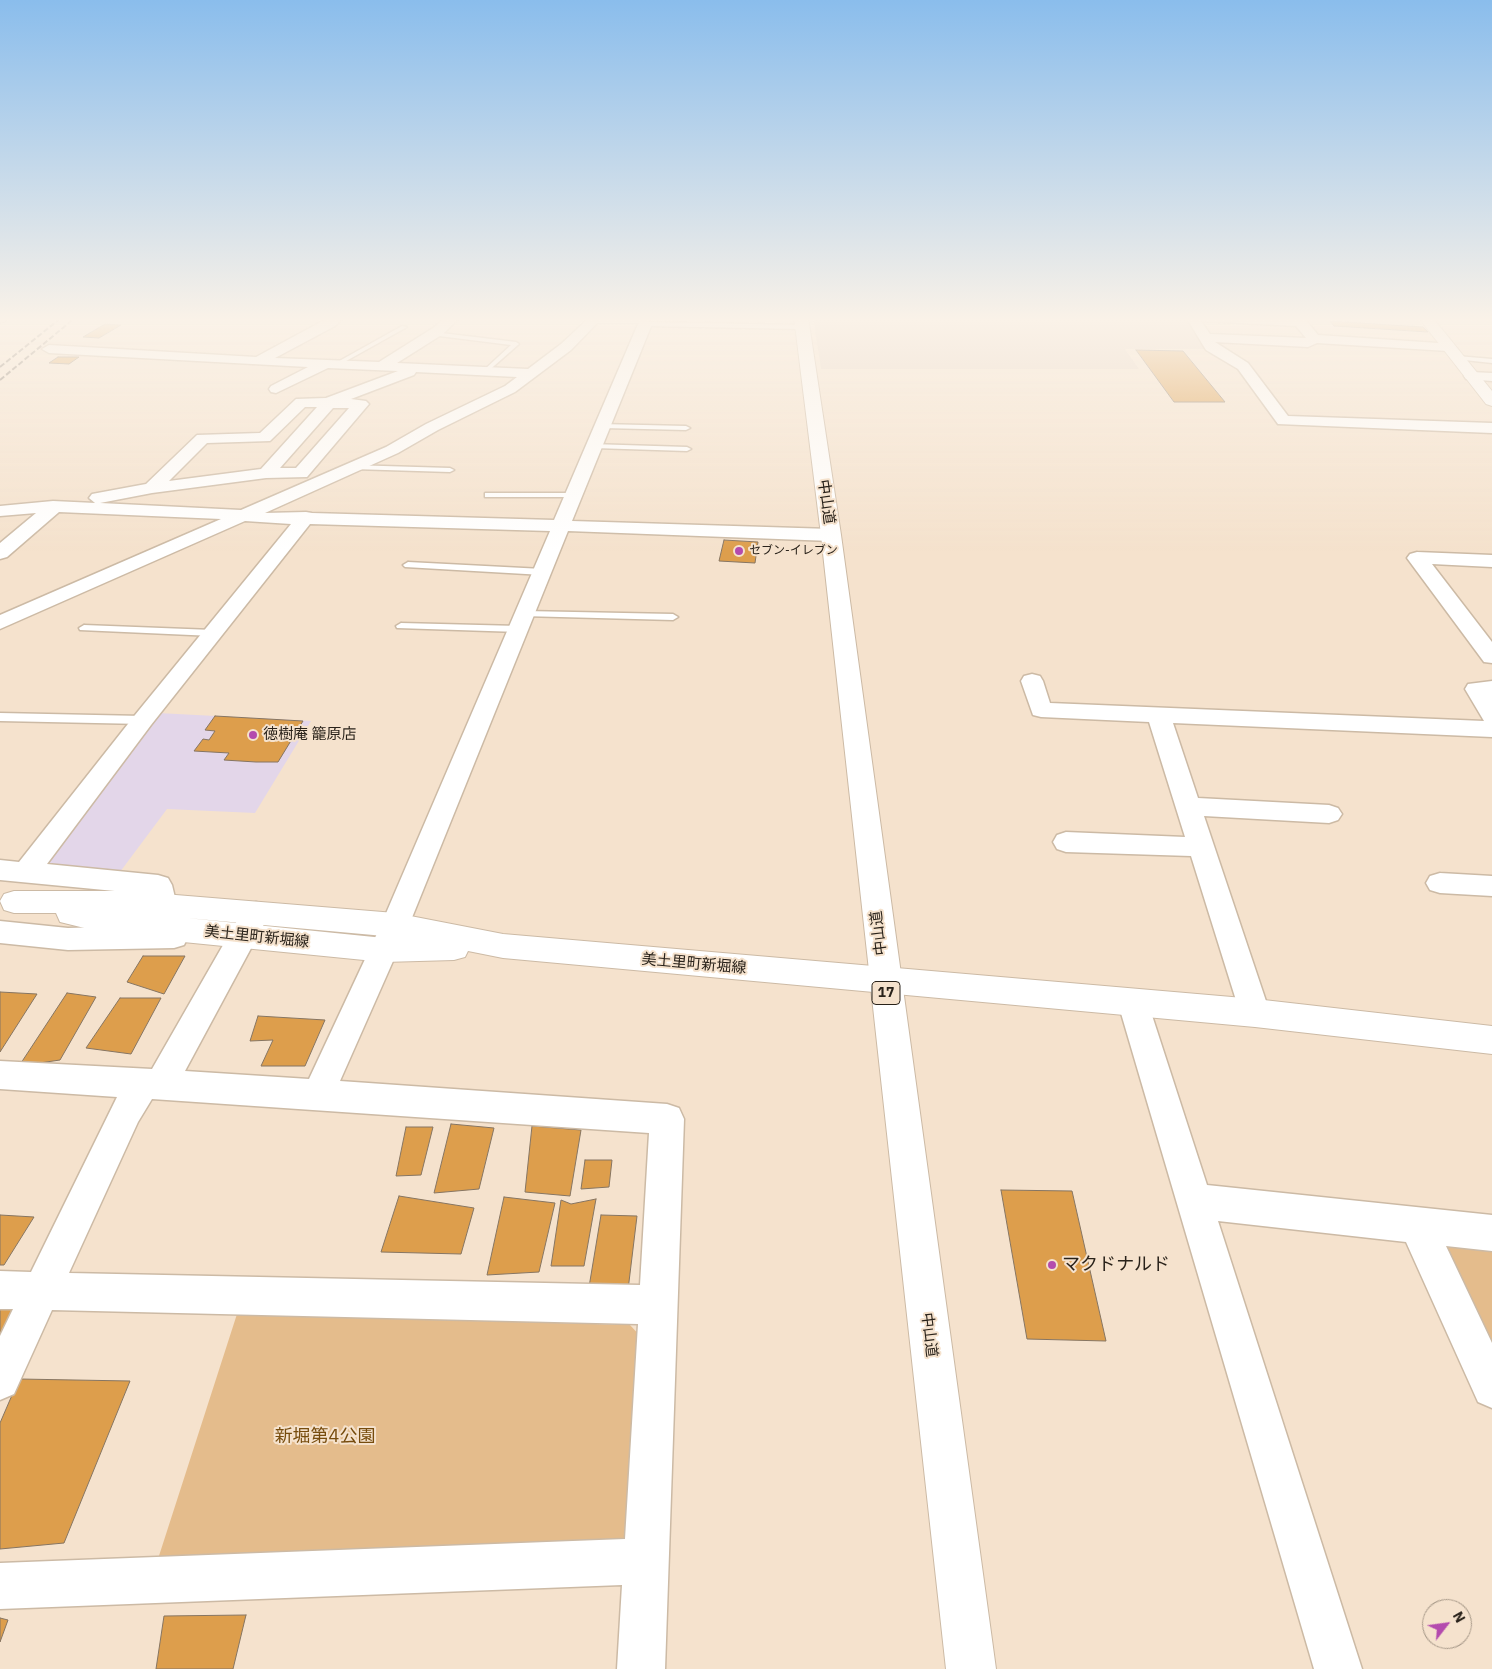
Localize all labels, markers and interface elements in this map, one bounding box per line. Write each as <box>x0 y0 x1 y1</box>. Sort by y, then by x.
street label: 中山道 <box>814 478 838 526</box>
place label: セブン-イレブン <box>749 544 838 558</box>
marker: セブン-イレブン <box>733 545 745 557</box>
place label: 徳樹庵 籠原店 <box>263 726 357 744</box>
marker: 徳樹庵 籠原店 <box>247 729 259 741</box>
street label: 中山道 <box>867 910 891 956</box>
street label: 美土里町新堀線 <box>204 923 310 951</box>
street label: 美土里町新堀線 <box>641 950 747 978</box>
road number: 17 <box>872 981 900 1004</box>
place label: マクドナルド <box>1062 1254 1170 1276</box>
marker: マクドナルド <box>1046 1259 1058 1271</box>
street label: 中山道 <box>917 1312 941 1358</box>
park label: 新堀第4公園 <box>275 1426 375 1448</box>
north arrow <box>1422 1599 1472 1649</box>
text: N <box>1449 1608 1469 1626</box>

